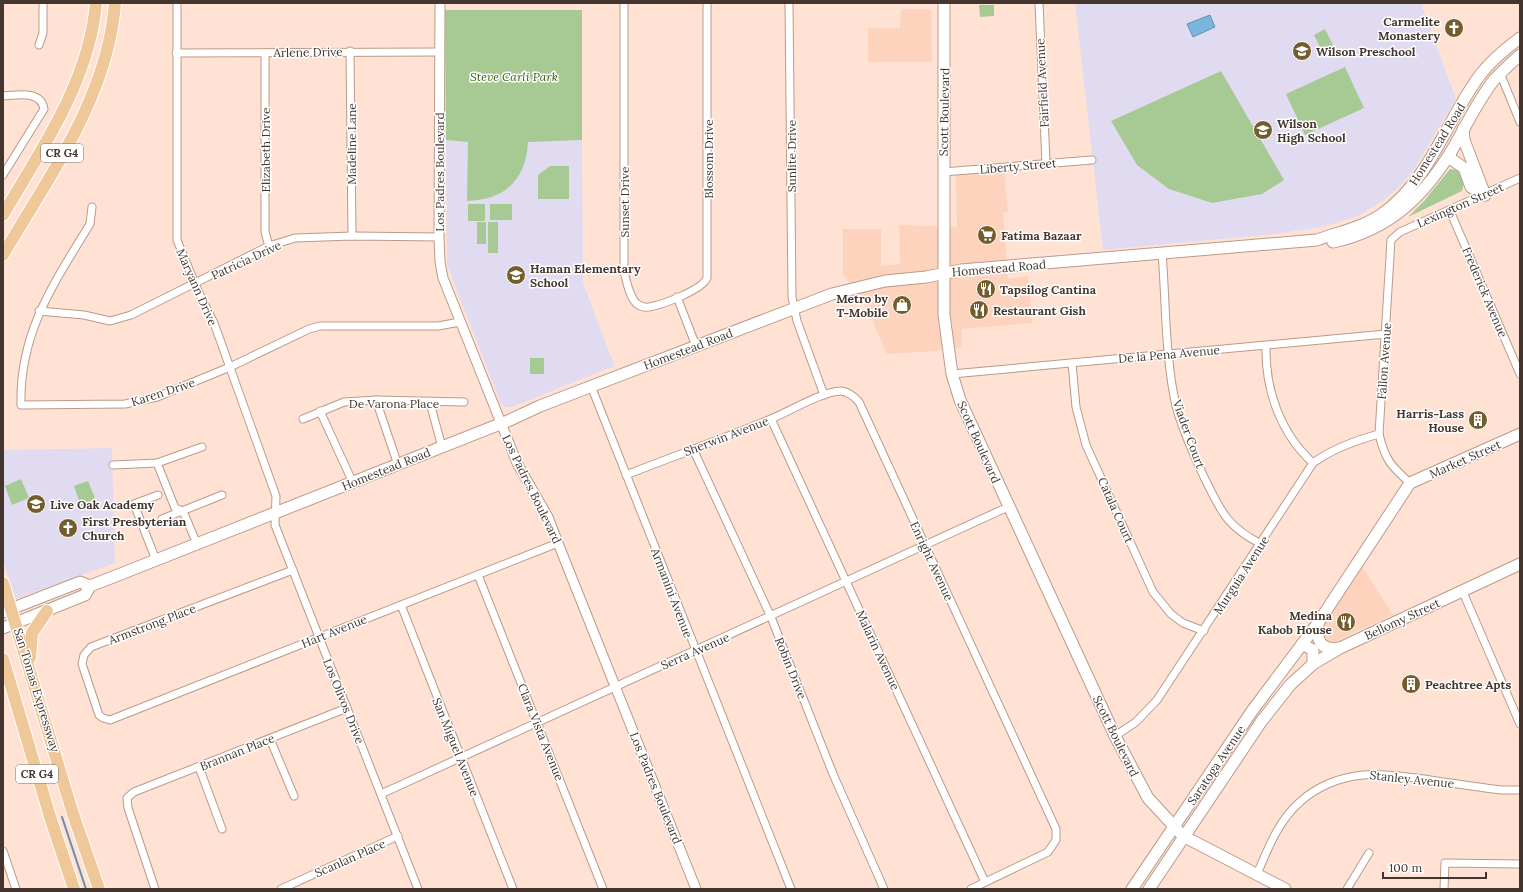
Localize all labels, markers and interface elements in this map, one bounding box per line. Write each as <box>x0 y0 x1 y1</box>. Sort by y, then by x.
place label: Carmelite Monastery <box>1378 14 1441 43</box>
church icon: Carmelite Monastery <box>1443 17 1465 39</box>
street label: Fairfield Avenue <box>1032 38 1052 128</box>
school or university icon: Wilson Preschool <box>1291 40 1313 62</box>
street label: Arlene Drive <box>272 44 343 60</box>
place label: Wilson Preschool <box>1316 44 1416 59</box>
street label: Scott Boulevard <box>936 68 952 156</box>
park label: Steve Carli Park <box>470 69 558 84</box>
street label: Homestead Road <box>1406 100 1468 188</box>
street label: Madeline Lane <box>344 103 359 185</box>
street label: Elizabeth Drive <box>258 107 273 192</box>
street label: Los Padres Boulevard <box>432 112 447 232</box>
place label: Wilson High School <box>1277 116 1346 145</box>
street label: Blossom Drive <box>701 119 716 199</box>
street label: Sunlite Drive <box>784 119 799 192</box>
school or university icon: Wilson High School <box>1252 119 1274 141</box>
road number: CR G4 <box>41 144 83 162</box>
street label: Liberty Street <box>979 155 1057 177</box>
street label: Sunset Drive <box>617 166 632 237</box>
street label: Lexington Street <box>1414 179 1506 231</box>
supermarket icon: Fatima Bazaar <box>976 224 998 246</box>
place label: Fatima Bazaar <box>1001 228 1082 243</box>
street label: Patricia Drive <box>209 237 284 283</box>
street label: Frederick Avenue <box>1459 244 1511 340</box>
street label: Maryann Drive <box>173 246 221 328</box>
street label: Homestead Road <box>951 256 1047 280</box>
place label: Haman Elementary School <box>530 261 641 290</box>
school or university icon: Haman Elementary School <box>505 264 527 286</box>
restaurant icon: Tapsilog Cantina <box>975 278 997 300</box>
place label: Tapsilog Cantina <box>1000 282 1097 297</box>
place label: Metro by T-Mobile <box>836 291 889 320</box>
shop icon: Metro by T-Mobile <box>891 294 913 316</box>
restaurant icon: Restaurant Gish <box>968 299 990 321</box>
place label: Restaurant Gish <box>993 303 1086 318</box>
street label: Fallon Avenue <box>1374 322 1394 400</box>
street label: Homestead Road <box>641 325 735 373</box>
street label: De la Pena Avenue <box>1117 342 1221 366</box>
street label: Karen Drive <box>129 374 197 409</box>
street label: De Varona Place <box>349 396 440 411</box>
street label: Viader Court <box>1169 397 1208 471</box>
street label: Scott Boulevard <box>954 399 1004 485</box>
place label: Harris-Lass House <box>1396 406 1465 435</box>
building icon: Harris-Lass House <box>1467 409 1489 431</box>
street label: Sherwin Avenue <box>681 413 771 459</box>
street label: Los Padres Boulevard <box>499 432 565 546</box>
street label: Market Street <box>1427 436 1504 482</box>
street label: Homestead Road <box>339 444 433 494</box>
street label: Catala Court <box>1095 475 1137 546</box>
school or university icon: Live Oak Academy <box>25 493 47 515</box>
place label: Live Oak Academy <box>50 497 155 512</box>
place label: First Presbyterian Church <box>82 514 187 543</box>
church icon: First Presbyterian Church <box>57 517 79 539</box>
street label: Enright Avenue <box>907 519 957 604</box>
street label: Murguia Avenue <box>1210 533 1272 617</box>
street label: Armanini Avenue <box>648 545 696 640</box>
street label: Bellomy Street <box>1362 595 1442 643</box>
street label: Armstrong Place <box>105 600 198 648</box>
street label: Malarin Avenue <box>853 608 903 693</box>
place label: Medina Kabob House <box>1258 608 1333 637</box>
street label: Hart Avenue <box>299 611 369 651</box>
restaurant icon: Medina Kabob House <box>1335 611 1357 633</box>
street label: San Tomas Expressway <box>11 626 63 754</box>
street label: Serra Avenue <box>658 629 732 673</box>
street label: Robin Drive <box>772 635 810 702</box>
street label: Los Olivos Drive <box>320 656 368 746</box>
building icon: Peachtree Apts <box>1400 673 1422 695</box>
place label: Peachtree Apts <box>1425 677 1511 692</box>
street label: Clara Vista Avenue <box>515 681 568 783</box>
street label: Scott Boulevard <box>1090 693 1142 779</box>
street label: San Miguel Avenue <box>429 695 483 799</box>
street label: Saratoga Avenue <box>1184 722 1248 808</box>
street label: Brannan Place <box>197 730 277 774</box>
street label: Los Padres Boulevard <box>627 730 685 846</box>
road number: CR G4 <box>16 765 58 783</box>
street label: Stanley Avenue <box>1369 767 1455 791</box>
street label: Scanlan Place <box>312 835 388 880</box>
scale bar <box>1383 854 1486 880</box>
text: 100 m <box>1389 860 1422 875</box>

